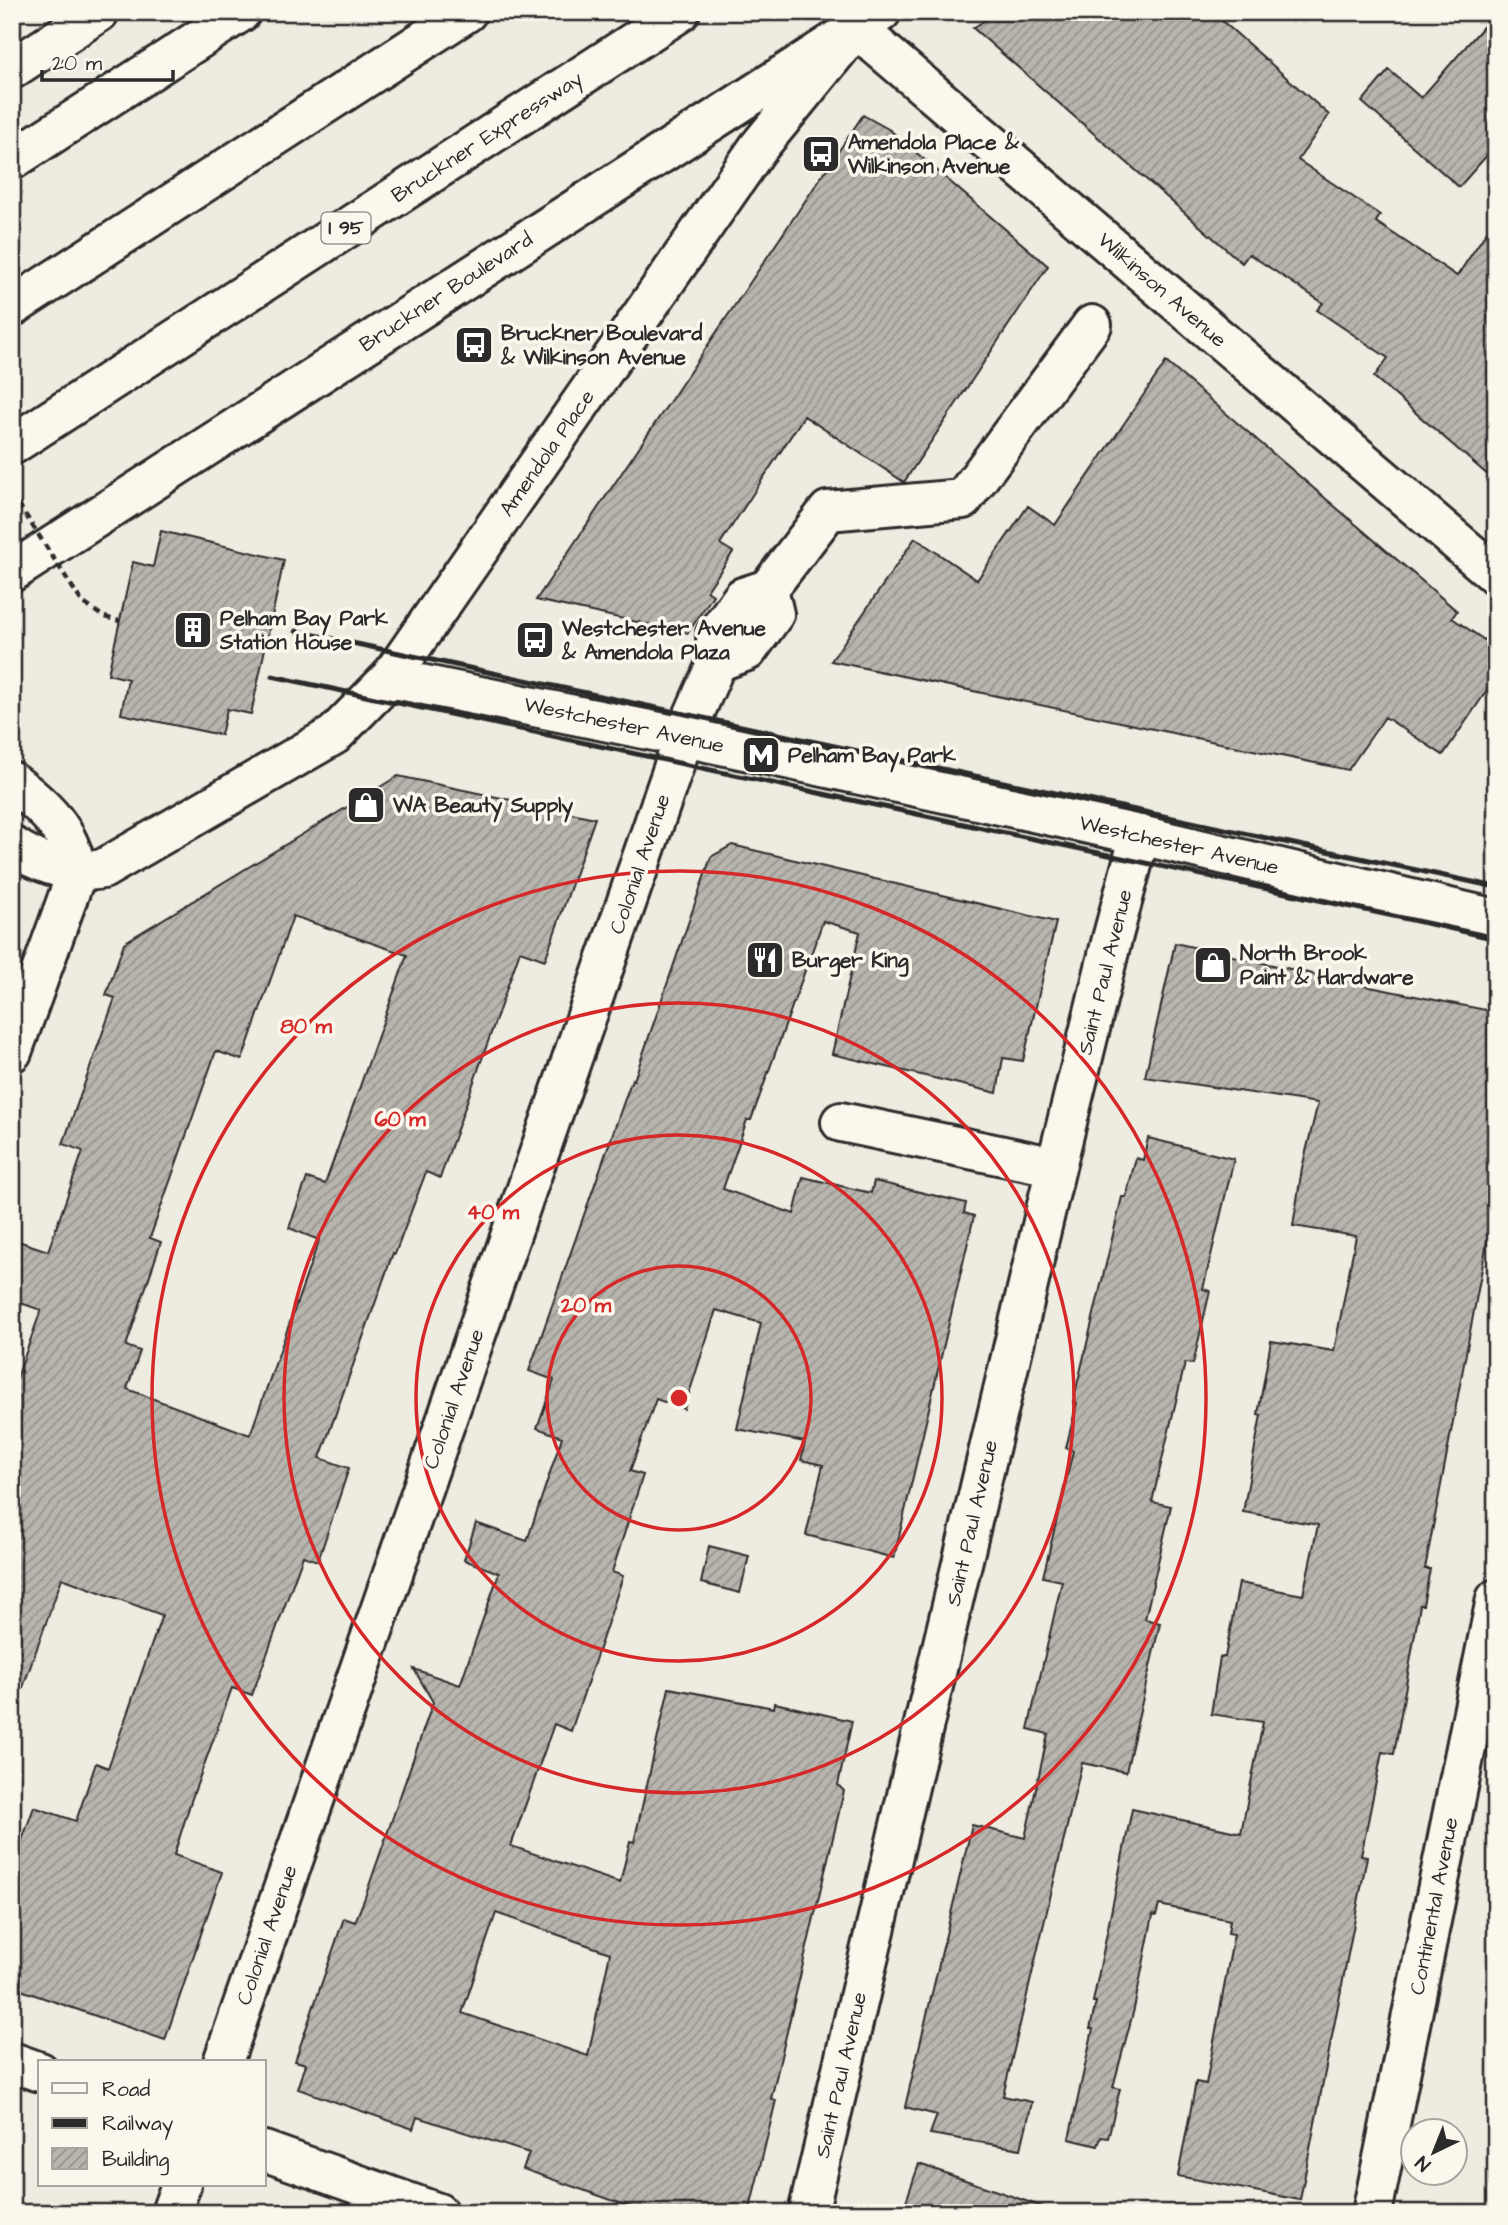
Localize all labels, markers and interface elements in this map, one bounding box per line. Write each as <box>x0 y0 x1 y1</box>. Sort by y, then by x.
scale bar <box>42 38 173 82</box>
text: 20 m <box>52 49 103 78</box>
street label: Bruckner Expressway <box>386 64 590 211</box>
place label: Amendola Place & Wilkinson Avenue <box>847 128 1020 181</box>
bus stop icon: Amendola Place & Wilkinson Avenue <box>800 133 842 175</box>
road number: I 95 <box>322 212 370 244</box>
street label: Bruckner Boulevard <box>354 225 538 359</box>
street label: Wilkinson Avenue <box>1091 226 1233 354</box>
place label: Bruckner Boulevard & Wilkinson Avenue <box>500 319 702 372</box>
bus stop icon: Bruckner Boulevard & Wilkinson Avenue <box>453 324 495 366</box>
street label: Amendola Place <box>492 384 602 522</box>
place label: Pelham Bay Park Station House <box>219 604 388 657</box>
building icon: Pelham Bay Park Station House <box>172 609 214 651</box>
place label: Westchester Avenue & Amendola Plaza <box>561 614 766 667</box>
bus stop icon: Westchester Avenue & Amendola Plaza <box>514 619 556 661</box>
street label: Westchester Avenue <box>521 690 727 760</box>
metro station icon: Pelham Bay Park <box>740 734 782 776</box>
place label: Pelham Bay Park <box>788 741 956 773</box>
shop icon: WA Beauty Supply <box>345 784 387 826</box>
street label: Colonial Avenue <box>603 790 677 938</box>
place label: WA Beauty Supply <box>392 791 574 823</box>
street label: Westchester Avenue <box>1076 808 1282 882</box>
street label: Saint Paul Avenue <box>1070 886 1140 1058</box>
restaurant icon: Burger King <box>744 939 786 981</box>
place label: North Brook Paint & Hardware <box>1240 939 1414 992</box>
shop icon: North Brook Paint & Hardware <box>1192 944 1234 986</box>
place label: Burger King <box>792 946 909 977</box>
text: 80 m <box>280 1012 332 1041</box>
text: 60 m <box>374 1105 426 1134</box>
text: 40 m <box>467 1198 520 1227</box>
text: 20 m <box>560 1291 612 1320</box>
street label: Colonial Avenue <box>417 1325 491 1473</box>
centre of rings <box>667 1386 691 1410</box>
street label: Saint Paul Avenue <box>939 1437 1005 1609</box>
street label: Continental Avenue <box>1403 1815 1465 1997</box>
street label: Colonial Avenue <box>230 1861 304 2009</box>
street label: Saint Paul Avenue <box>808 1989 874 2161</box>
legend <box>38 2060 266 2186</box>
text: Road <box>102 2075 150 2104</box>
text: Railway <box>102 2109 174 2140</box>
north arrow <box>1400 2116 1470 2186</box>
text: Building <box>102 2145 170 2176</box>
text: N <box>1410 2149 1437 2177</box>

